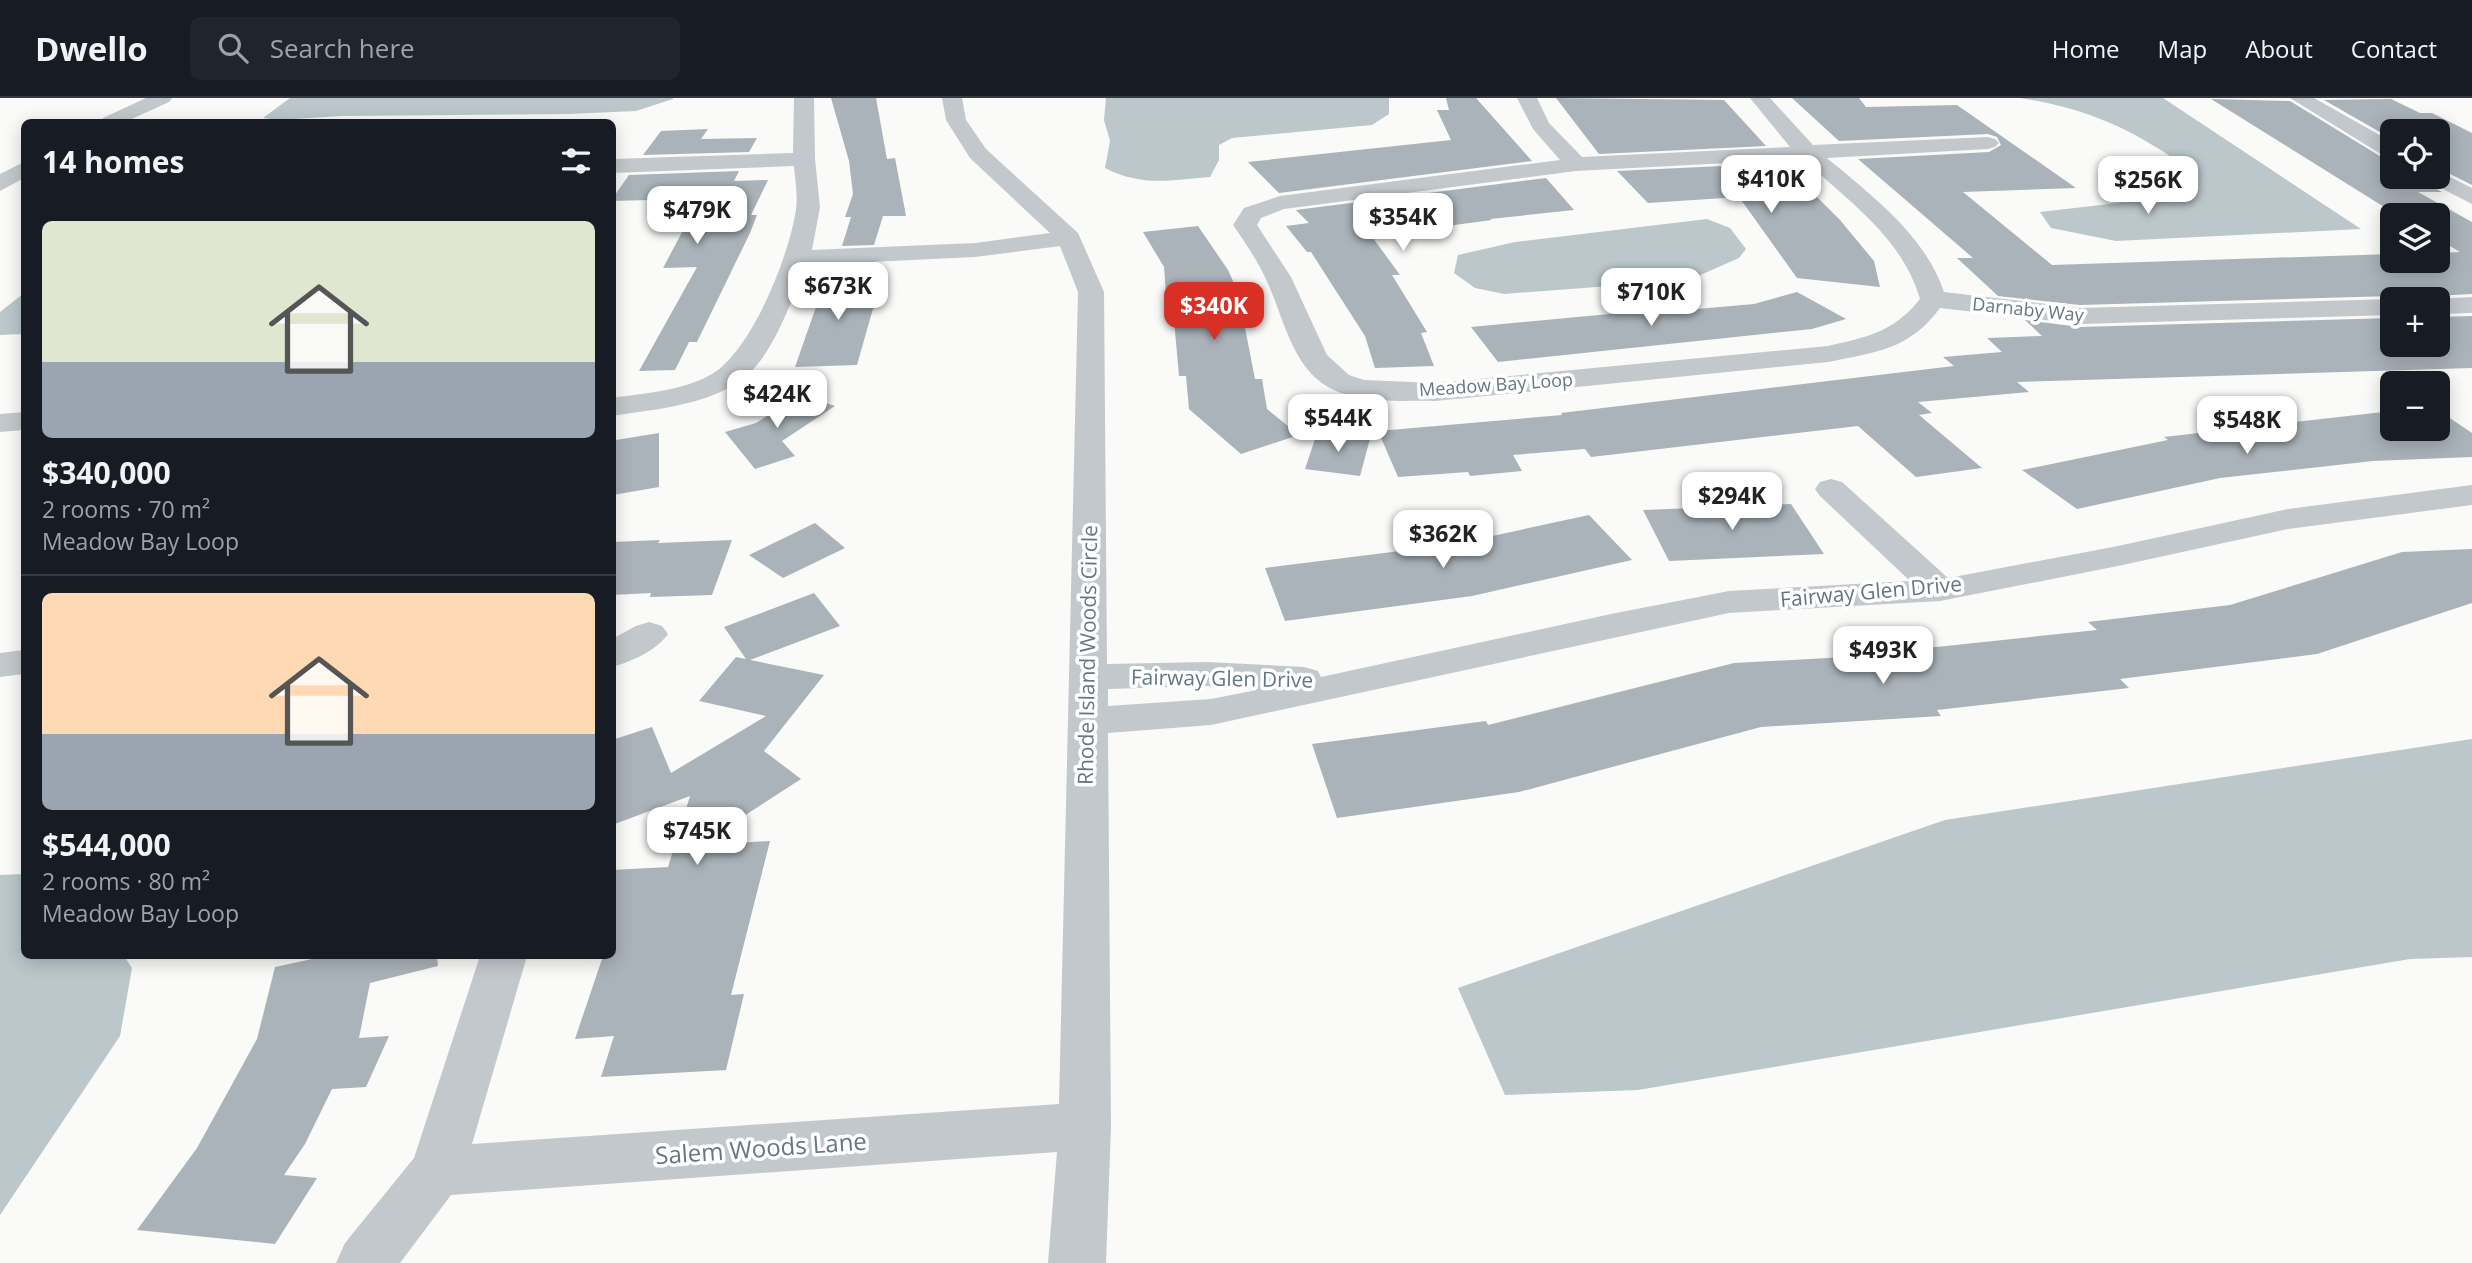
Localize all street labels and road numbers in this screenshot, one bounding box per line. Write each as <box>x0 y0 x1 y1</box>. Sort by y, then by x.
street label: Darnaby Way <box>1971 291 2086 327</box>
street label: Meadow Bay Loop <box>1418 367 1574 401</box>
street label: Rhode Island Woods Circle <box>1071 525 1103 785</box>
street label: Fairway Glen Drive <box>1779 569 1963 613</box>
street label: Fairway Glen Drive <box>1131 662 1313 694</box>
street label: Salem Woods Lane <box>654 1124 868 1171</box>

